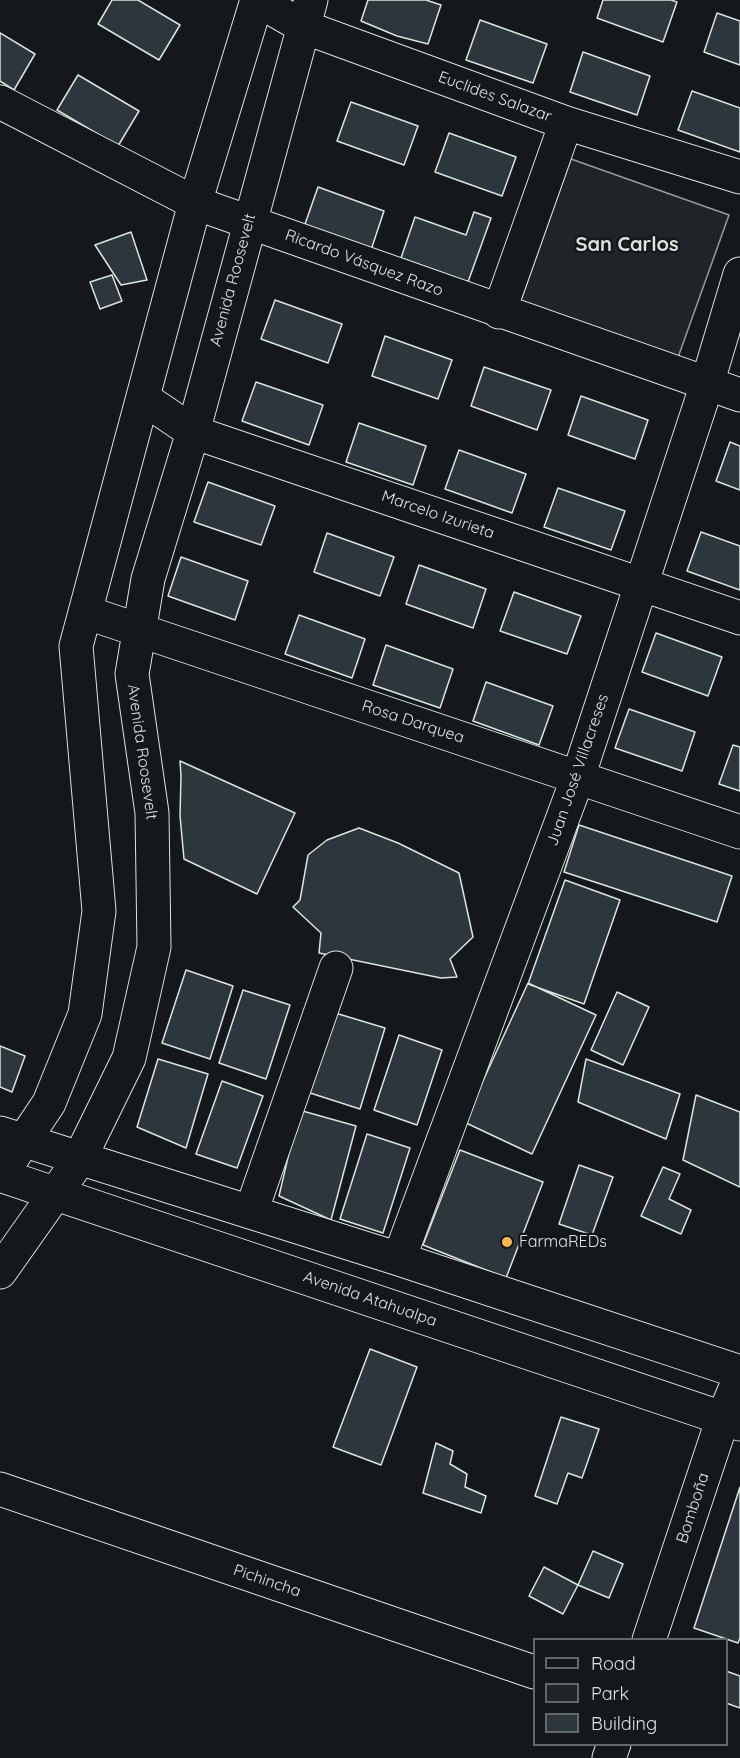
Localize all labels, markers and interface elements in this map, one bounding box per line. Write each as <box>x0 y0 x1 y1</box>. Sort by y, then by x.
street label: Euclides Salazar <box>436 68 554 126</box>
street label: Avenida Roosevelt <box>206 212 260 348</box>
street label: Ricardo Vásquez Razo <box>282 225 446 301</box>
district label: San Carlos <box>575 233 679 257</box>
street label: Marcelo Izurieta <box>379 487 497 543</box>
street label: Avenida Roosevelt <box>123 683 161 821</box>
street label: Juan José Villacreses <box>543 691 613 849</box>
street label: Rosa Darquea <box>359 696 467 748</box>
place label: FarmaREDs <box>519 1232 607 1252</box>
marker: FarmaREDs <box>500 1235 514 1249</box>
street label: Avenida Atahualpa <box>301 1267 439 1331</box>
street label: Bomboña <box>673 1470 713 1546</box>
street label: Pichincha <box>231 1561 303 1601</box>
legend <box>533 1638 728 1746</box>
text: Road <box>591 1652 636 1675</box>
text: Park <box>591 1682 629 1705</box>
text: Building <box>591 1712 657 1735</box>

